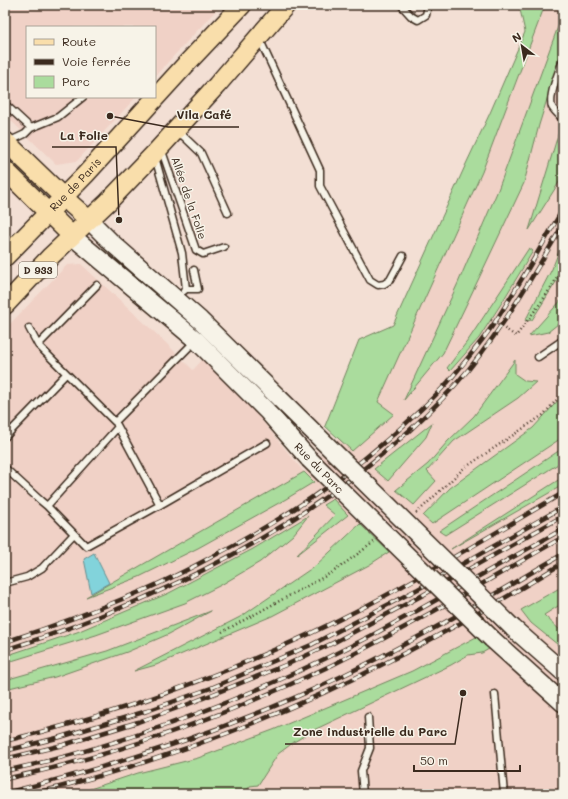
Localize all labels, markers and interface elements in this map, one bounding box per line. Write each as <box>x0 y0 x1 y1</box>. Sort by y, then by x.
legend <box>26 26 156 98</box>
north arrow <box>502 26 542 66</box>
text: N <box>509 28 524 46</box>
text: Route <box>62 33 96 49</box>
text: Voie ferrée <box>62 53 131 69</box>
text: Parc <box>62 73 90 89</box>
callout: Vila Café <box>168 103 239 127</box>
text: Vila Café <box>176 106 232 122</box>
callout: La Folie <box>52 123 116 147</box>
text: La Folie <box>60 127 108 143</box>
street label: Rue de Paris <box>46 154 104 214</box>
street label: Allée de la Folie <box>168 155 211 241</box>
road number: D 933 <box>19 262 57 278</box>
street label: Rue du Parc <box>291 439 347 496</box>
callout: Zone industrielle du Parc <box>285 720 455 744</box>
text: Zone industrielle du Parc <box>293 723 447 739</box>
scale bar <box>414 747 520 773</box>
text: 50 m <box>420 752 448 768</box>

